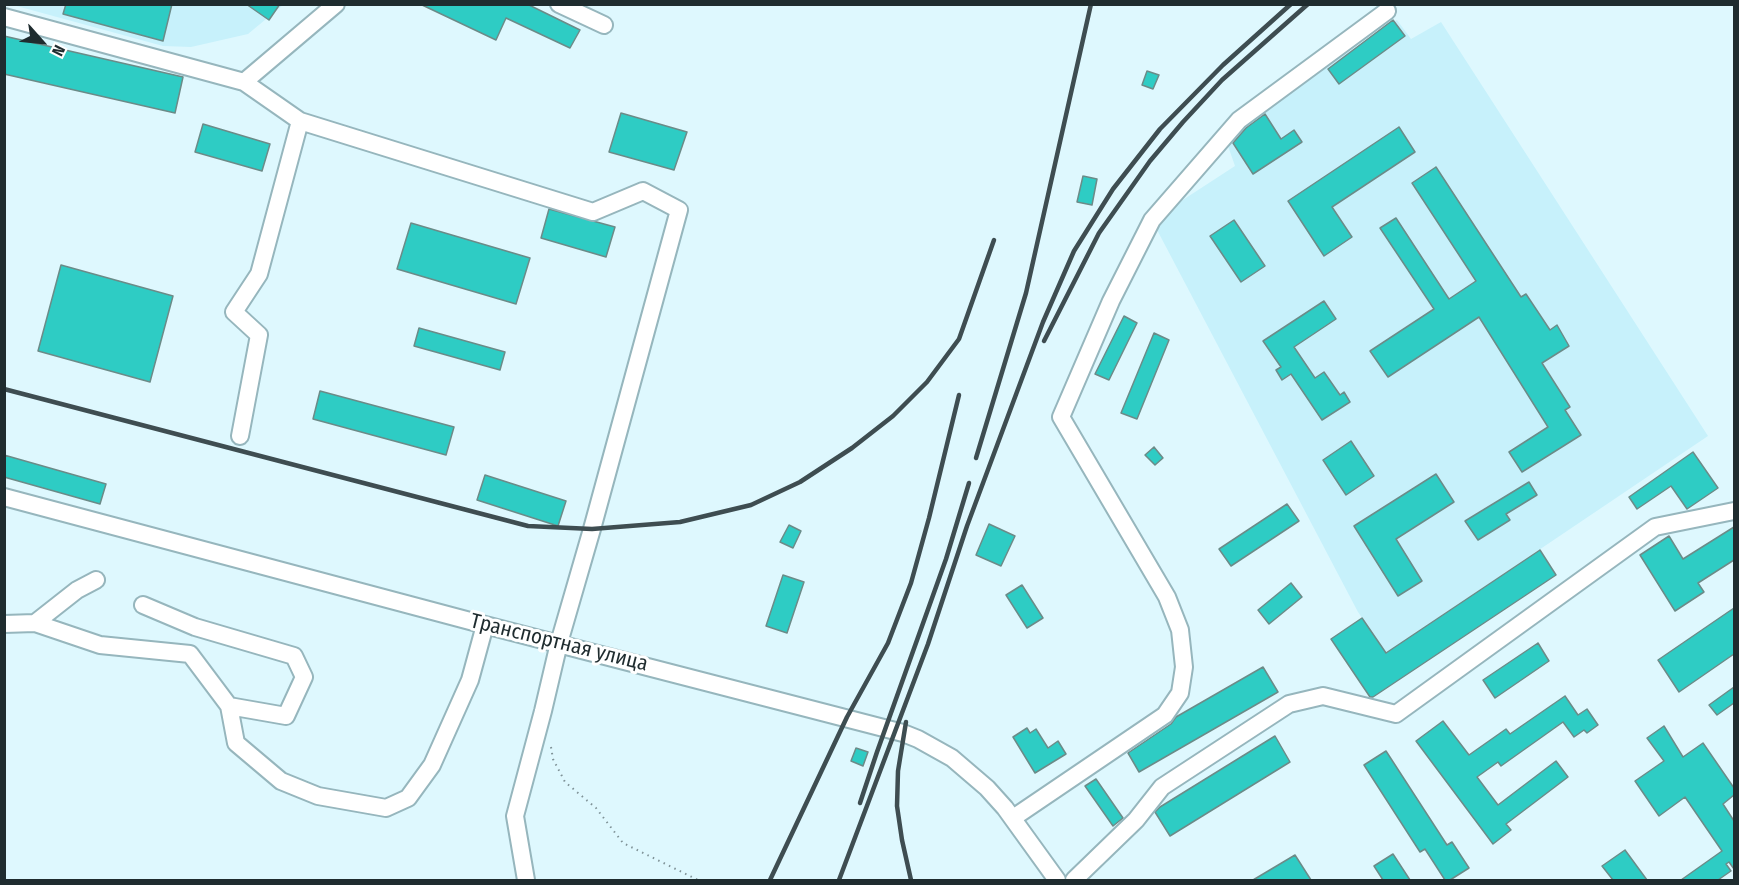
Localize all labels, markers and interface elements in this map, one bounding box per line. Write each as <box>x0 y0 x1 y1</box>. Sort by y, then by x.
north arrow <box>12 12 72 72</box>
text: N <box>48 42 69 59</box>
street label: Транспортная улица <box>468 609 650 677</box>

